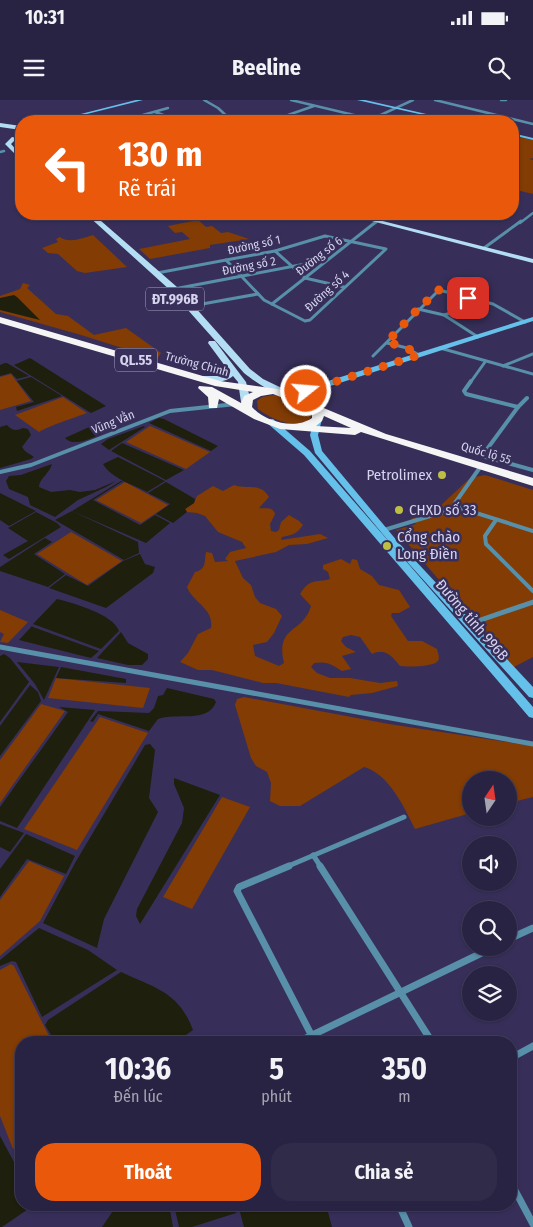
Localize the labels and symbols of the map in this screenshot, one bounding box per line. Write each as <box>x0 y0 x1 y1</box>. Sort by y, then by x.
street label: Đường số 1 <box>226 232 282 257</box>
street label: Đường số 6 <box>292 233 345 278</box>
street label: Đường số 2 <box>221 253 277 278</box>
street label: Đường số 4 <box>301 267 352 315</box>
pin <box>447 277 489 319</box>
road number: ĐT.996B <box>146 288 204 310</box>
road number: QL.55 <box>115 348 157 372</box>
street label: Trường Chinh <box>164 349 230 379</box>
position arrow <box>279 364 331 416</box>
street label: Vũng Vằn <box>89 405 136 437</box>
street label: Quốc lộ 55 <box>459 438 513 467</box>
place label: Petrolimex <box>366 466 432 484</box>
marker: Petrolimex <box>436 469 448 481</box>
place label: CHXD số 33 <box>409 501 477 519</box>
marker: CHXD số 33 <box>393 504 405 516</box>
place label: Cổng chào Long Điền <box>397 528 460 563</box>
marker: Cổng chào Long Điền <box>381 540 393 552</box>
street label: Đường tỉnh 996B <box>432 576 512 664</box>
north arrow <box>462 771 518 826</box>

